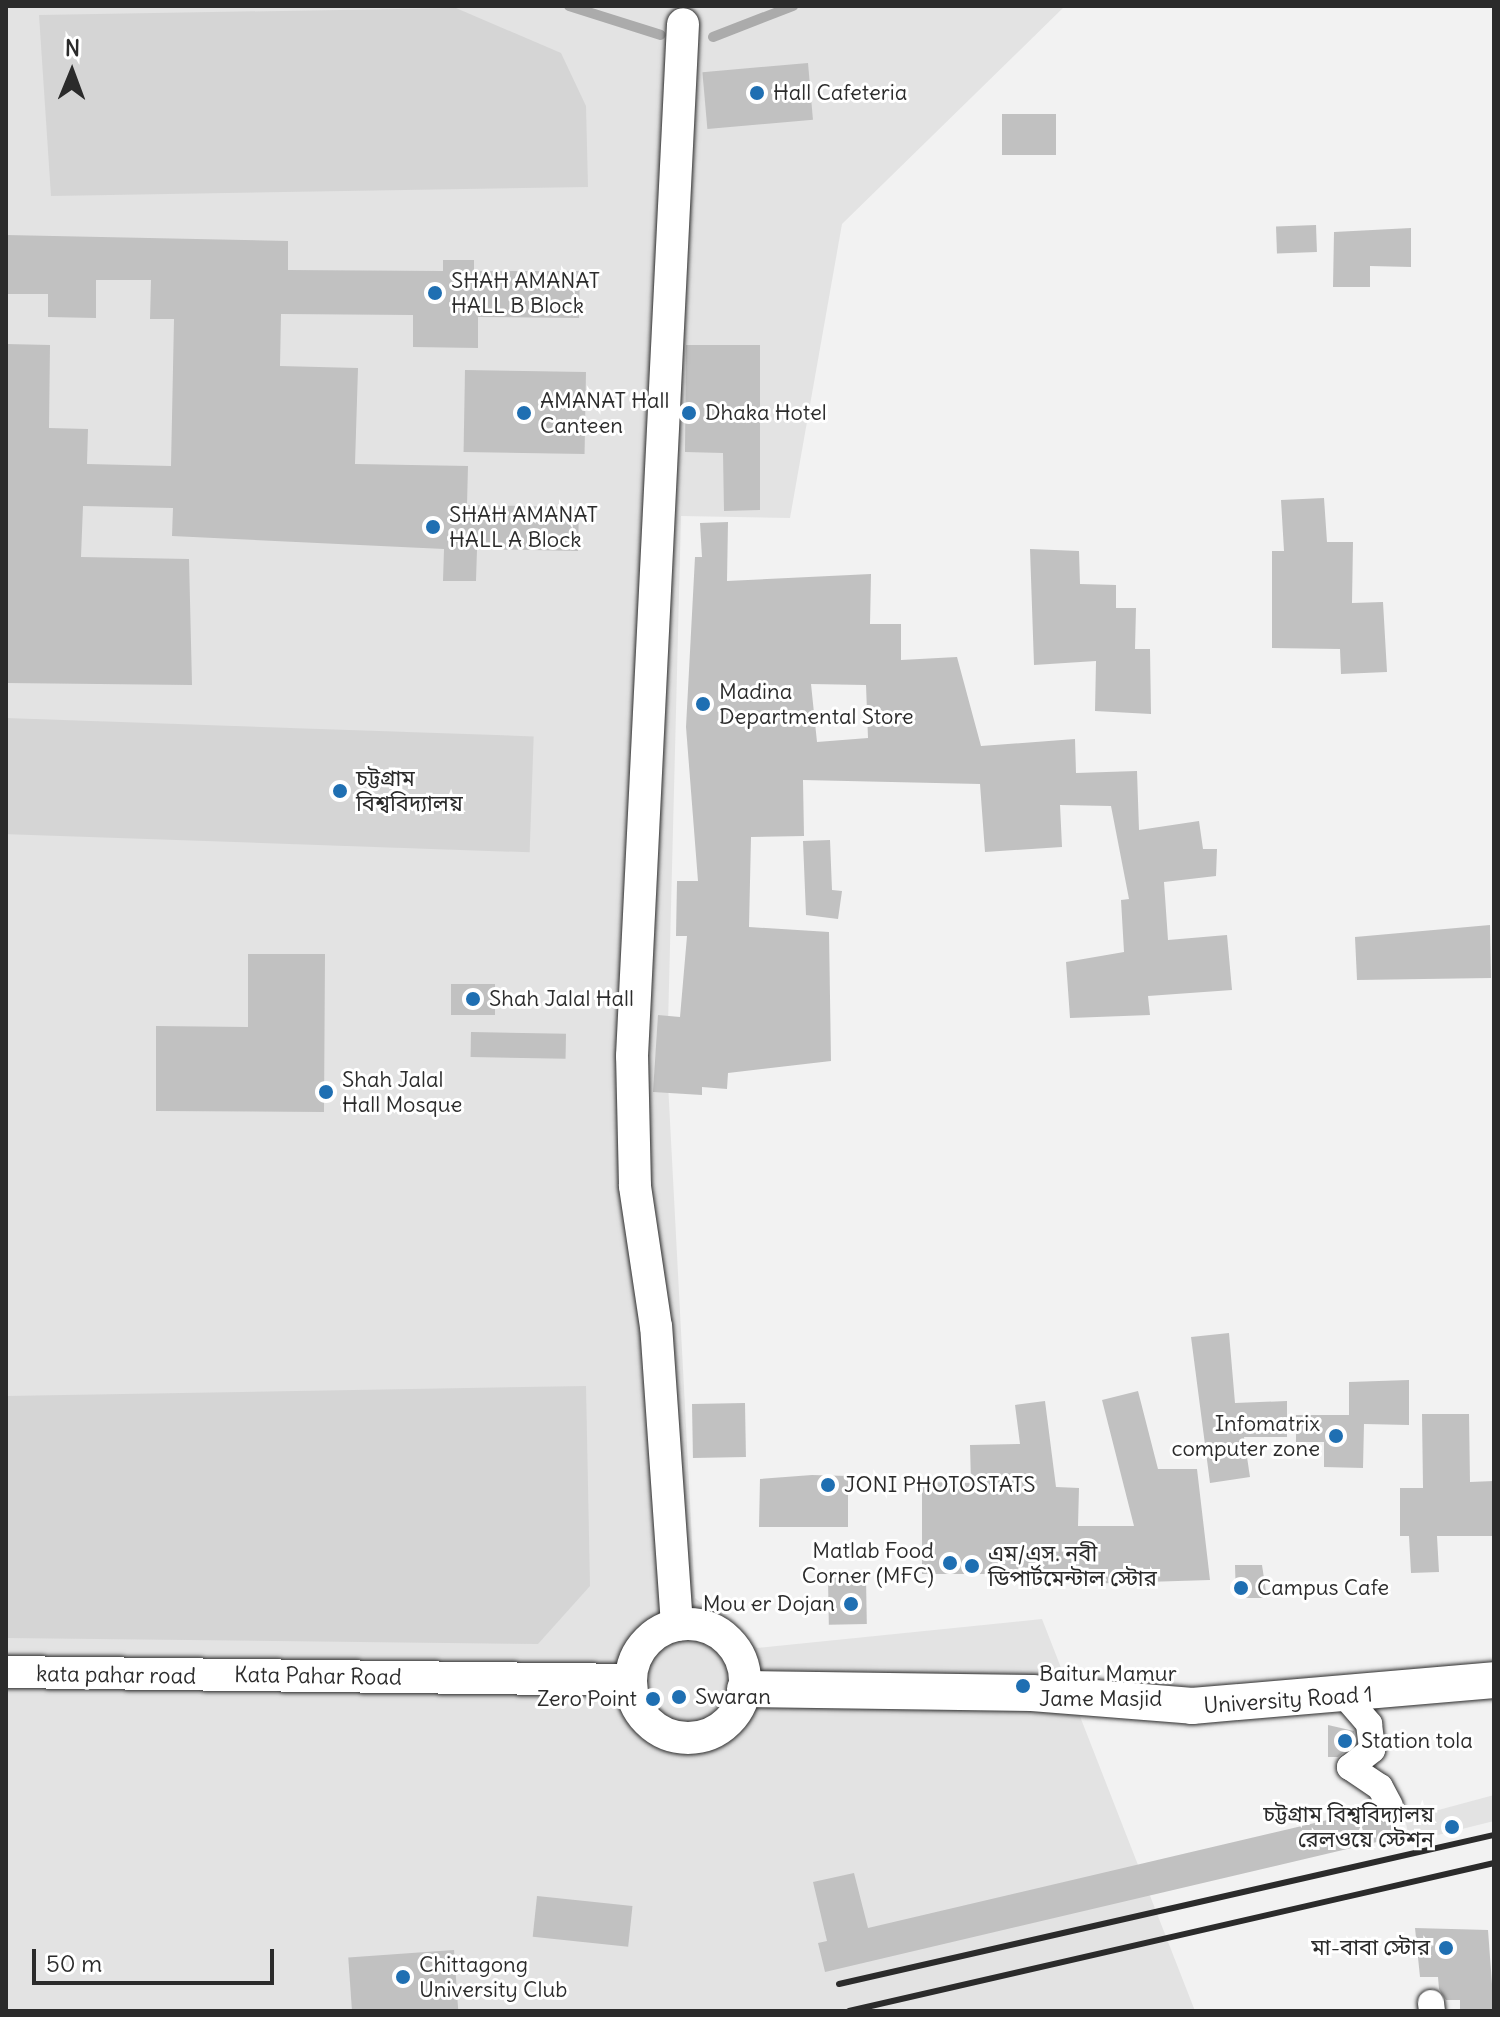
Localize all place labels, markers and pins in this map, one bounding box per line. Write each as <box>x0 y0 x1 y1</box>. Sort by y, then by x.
place label: Hall Cafeteria <box>773 80 907 106</box>
marker: Hall Cafeteria <box>748 84 766 102</box>
place label: SHAH AMANAT HALL B Block <box>451 267 600 318</box>
marker: SHAH AMANAT HALL B Block <box>426 284 444 302</box>
place label: AMANAT Hall Canteen <box>540 387 669 438</box>
place label: Dhaka Hotel <box>705 400 827 426</box>
marker: AMANAT Hall Canteen <box>515 404 533 422</box>
marker: Dhaka Hotel <box>680 404 698 422</box>
place label: SHAH AMANAT HALL A Block <box>449 501 598 552</box>
marker: SHAH AMANAT HALL A Block <box>424 518 442 536</box>
place label: Madina Departmental Store <box>719 678 914 730</box>
marker: Madina Departmental Store <box>694 695 712 713</box>
place label: চট্টগ্রাম বিশ্ববিদ্যালয় <box>356 765 463 816</box>
marker: চট্টগ্রাম বিশ্ববিদ্যালয় <box>331 782 349 800</box>
place label: Shah Jalal Hall <box>489 986 634 1012</box>
marker: Shah Jalal Hall <box>464 990 482 1008</box>
place label: Shah Jalal Hall Mosque <box>342 1066 462 1118</box>
marker: Shah Jalal Hall Mosque <box>317 1083 335 1101</box>
place label: Infomatrix computer zone <box>1171 1410 1320 1462</box>
marker: Infomatrix computer zone <box>1327 1427 1345 1445</box>
place label: JONI PHOTOSTATS <box>844 1472 1035 1498</box>
marker: JONI PHOTOSTATS <box>819 1476 837 1494</box>
place label: Matlab Food Corner (MFC) <box>802 1537 934 1588</box>
place label: এম/এস. নবী ডিপার্টমেন্টাল স্টোর <box>988 1540 1157 1592</box>
marker: Matlab Food Corner (MFC) <box>941 1554 959 1572</box>
marker: এম/এস. নবী ডিপার্টমেন্টাল স্টোর <box>963 1557 981 1575</box>
place label: Campus Cafe <box>1257 1575 1389 1601</box>
marker: Campus Cafe <box>1232 1579 1250 1597</box>
place label: Mou er Dojan <box>703 1591 835 1617</box>
marker: Mou er Dojan <box>842 1595 860 1613</box>
place label: Baitur Mamur Jame Masjid <box>1039 1660 1177 1712</box>
marker: Baitur Mamur Jame Masjid <box>1014 1677 1032 1695</box>
place label: Swaran <box>695 1684 771 1710</box>
place label: Zero Point <box>537 1686 637 1712</box>
marker: Swaran <box>670 1688 688 1706</box>
marker: Zero Point <box>644 1690 662 1708</box>
place label: Station tola <box>1361 1728 1473 1754</box>
marker: Station tola <box>1336 1732 1354 1750</box>
place label: চট্টগ্রাম বিশ্ববিদ্যালয় রেলওয়ে স্টেশন <box>1263 1801 1434 1852</box>
marker: চট্টগ্রাম বিশ্ববিদ্যালয় রেলওয়ে স্টেশন <box>1441 1816 1463 1838</box>
place label: মা-বাবা স্টোর <box>1311 1935 1430 1961</box>
marker: মা-বাবা স্টোর <box>1437 1939 1455 1957</box>
place label: Chittagong University Club <box>419 1951 567 2002</box>
marker: Chittagong University Club <box>394 1968 412 1986</box>

